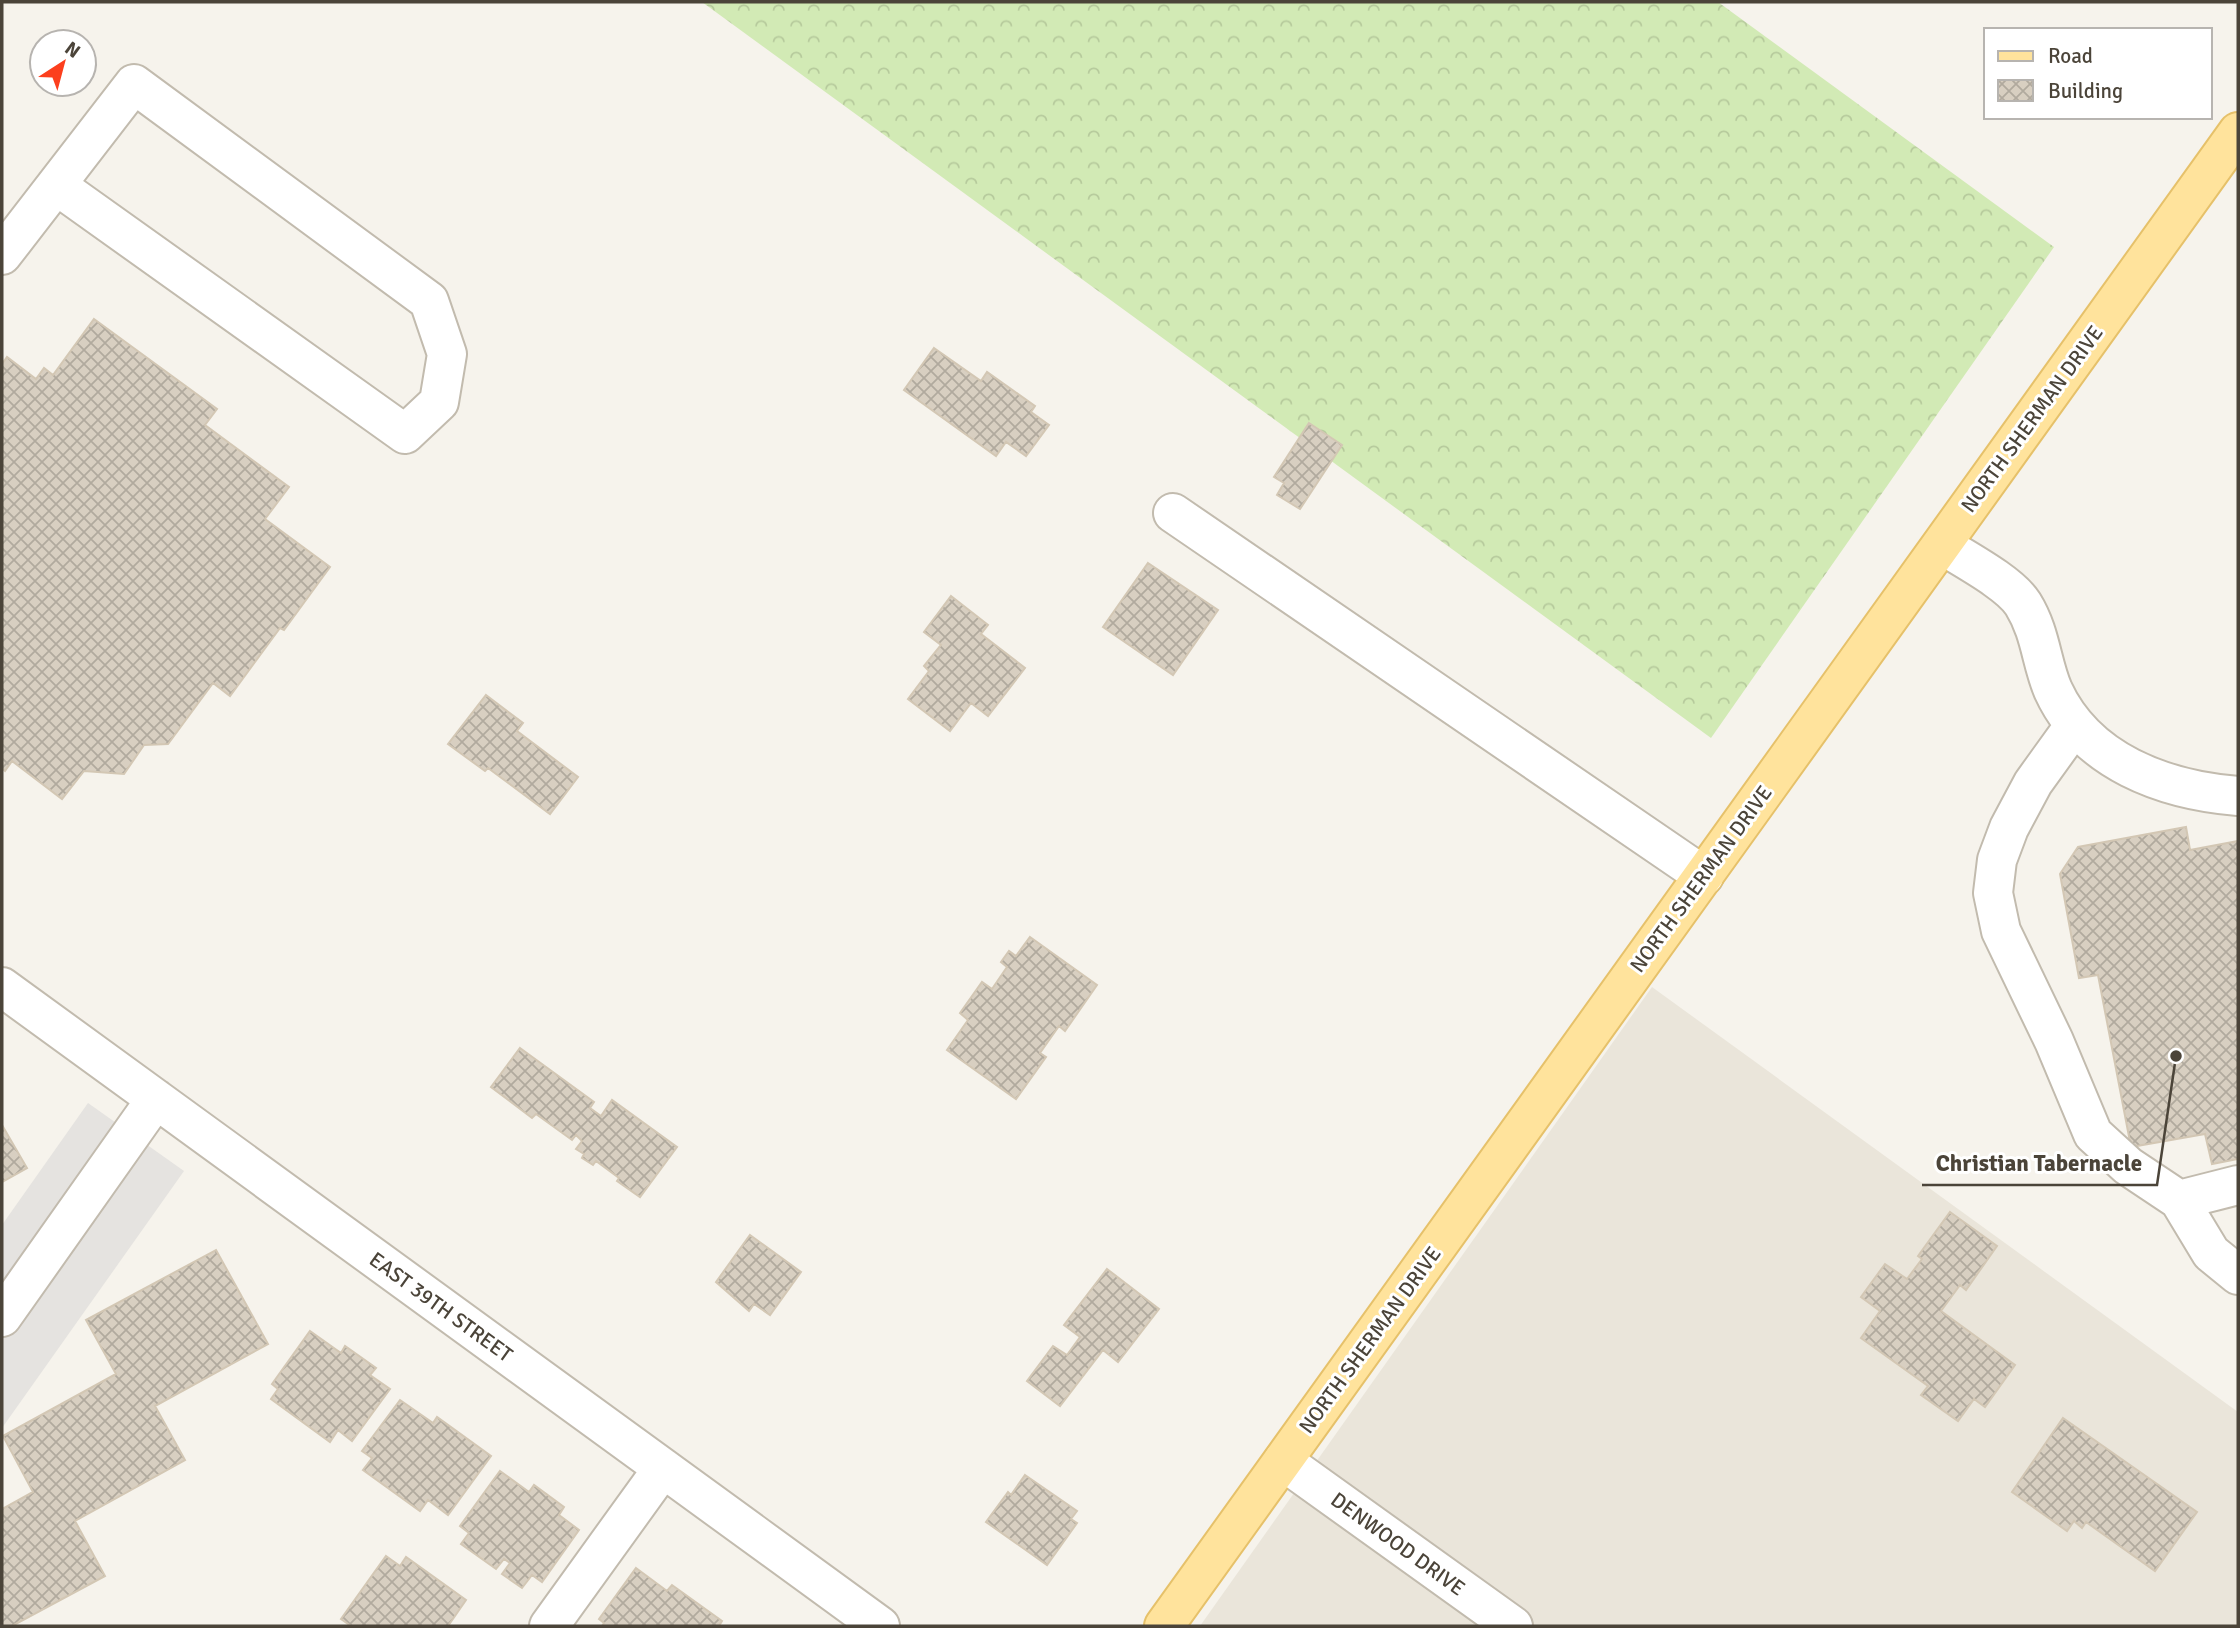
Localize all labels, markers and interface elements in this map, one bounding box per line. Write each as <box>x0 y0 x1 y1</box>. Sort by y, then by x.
north arrow <box>28 28 98 98</box>
legend <box>1984 28 2212 119</box>
text: N <box>60 36 85 64</box>
text: Road <box>2048 43 2093 69</box>
text: Building <box>2048 78 2123 104</box>
street label: NORTH SHERMAN DRIVE <box>1955 320 2109 518</box>
street label: NORTH SHERMAN DRIVE <box>1624 780 1778 978</box>
callout: Christian Tabernacle <box>1922 1141 2157 1185</box>
text: Christian Tabernacle <box>1936 1149 2142 1178</box>
street label: NORTH SHERMAN DRIVE <box>1293 1241 1447 1439</box>
street label: EAST 39TH STREET <box>364 1246 518 1368</box>
street label: DENWOOD DRIVE <box>1326 1487 1470 1601</box>

